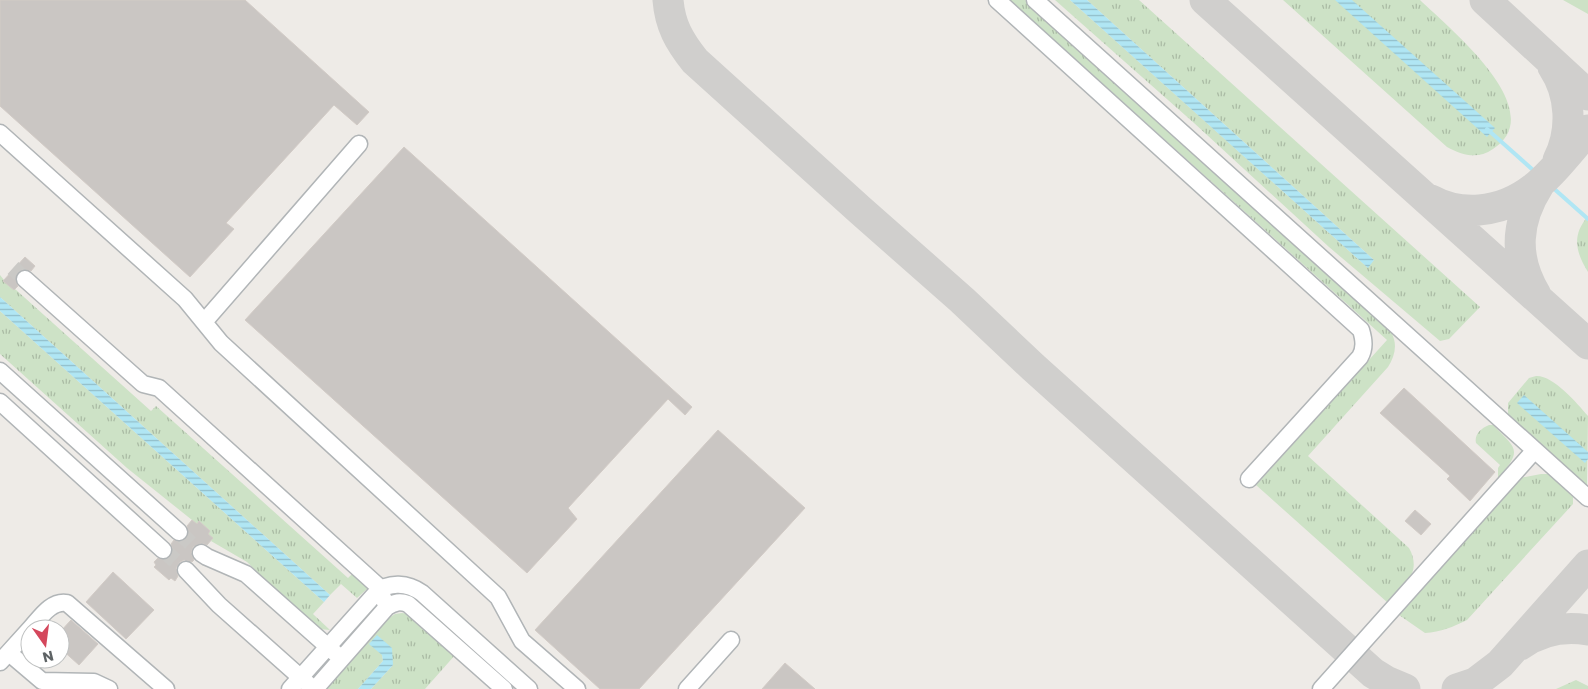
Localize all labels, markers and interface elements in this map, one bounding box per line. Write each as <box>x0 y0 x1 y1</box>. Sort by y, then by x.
north arrow <box>20 619 70 669</box>
text: N <box>41 646 56 668</box>

